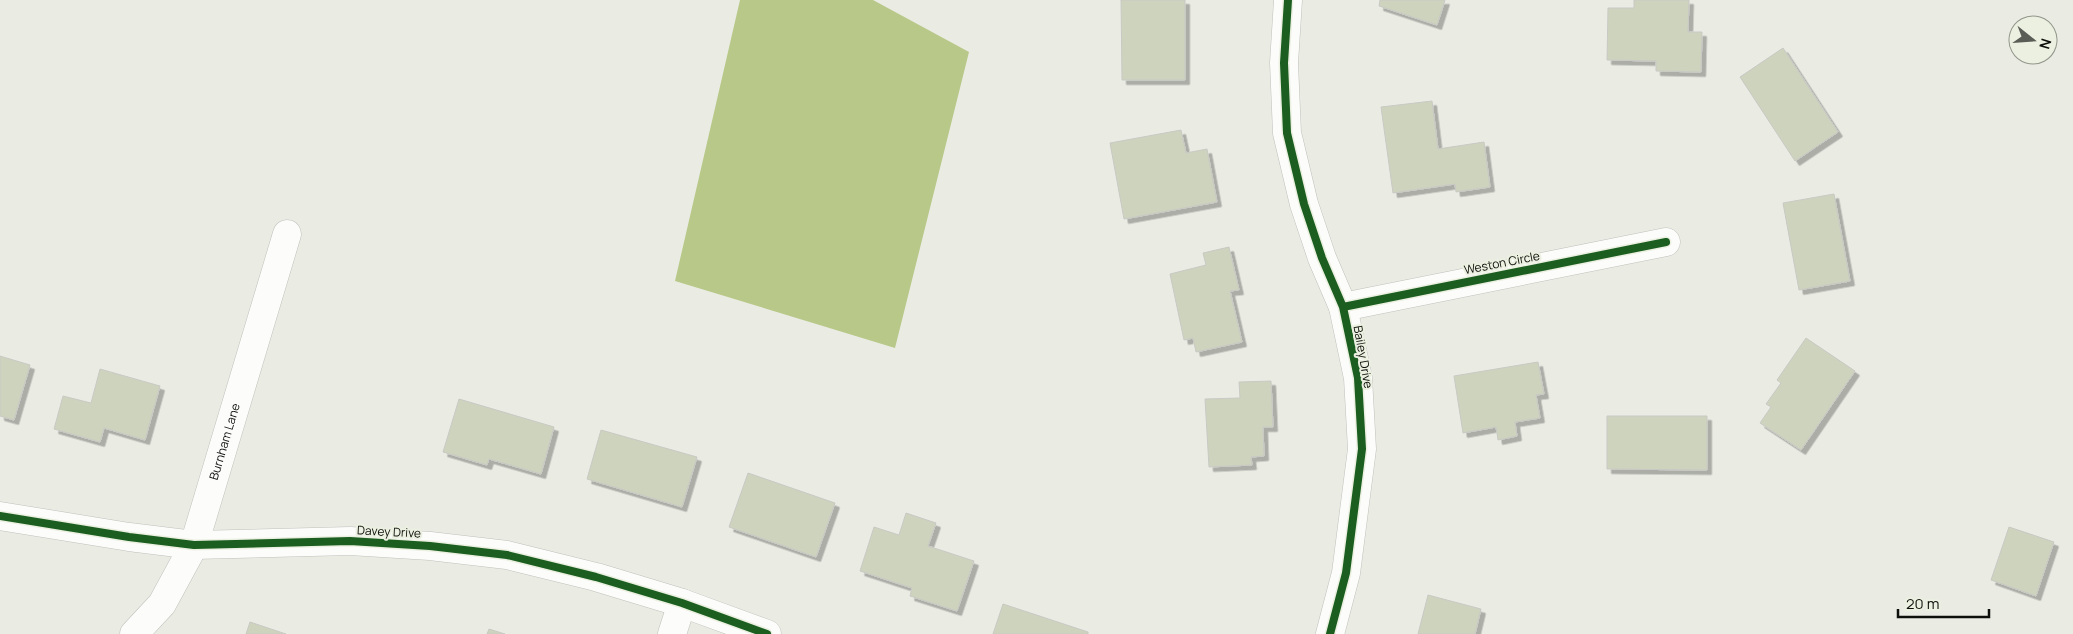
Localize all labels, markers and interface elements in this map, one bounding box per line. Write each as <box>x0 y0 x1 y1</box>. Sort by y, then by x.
north arrow <box>2008 15 2058 65</box>
text: N <box>2035 36 2056 52</box>
street label: Weston Circle <box>1463 247 1541 278</box>
street label: Bailey Drive <box>1350 324 1377 390</box>
street label: Burnham Lane <box>205 401 244 482</box>
street label: Davey Drive <box>357 521 421 542</box>
scale bar <box>1898 586 1989 618</box>
text: 20 m <box>1906 593 1939 614</box>

